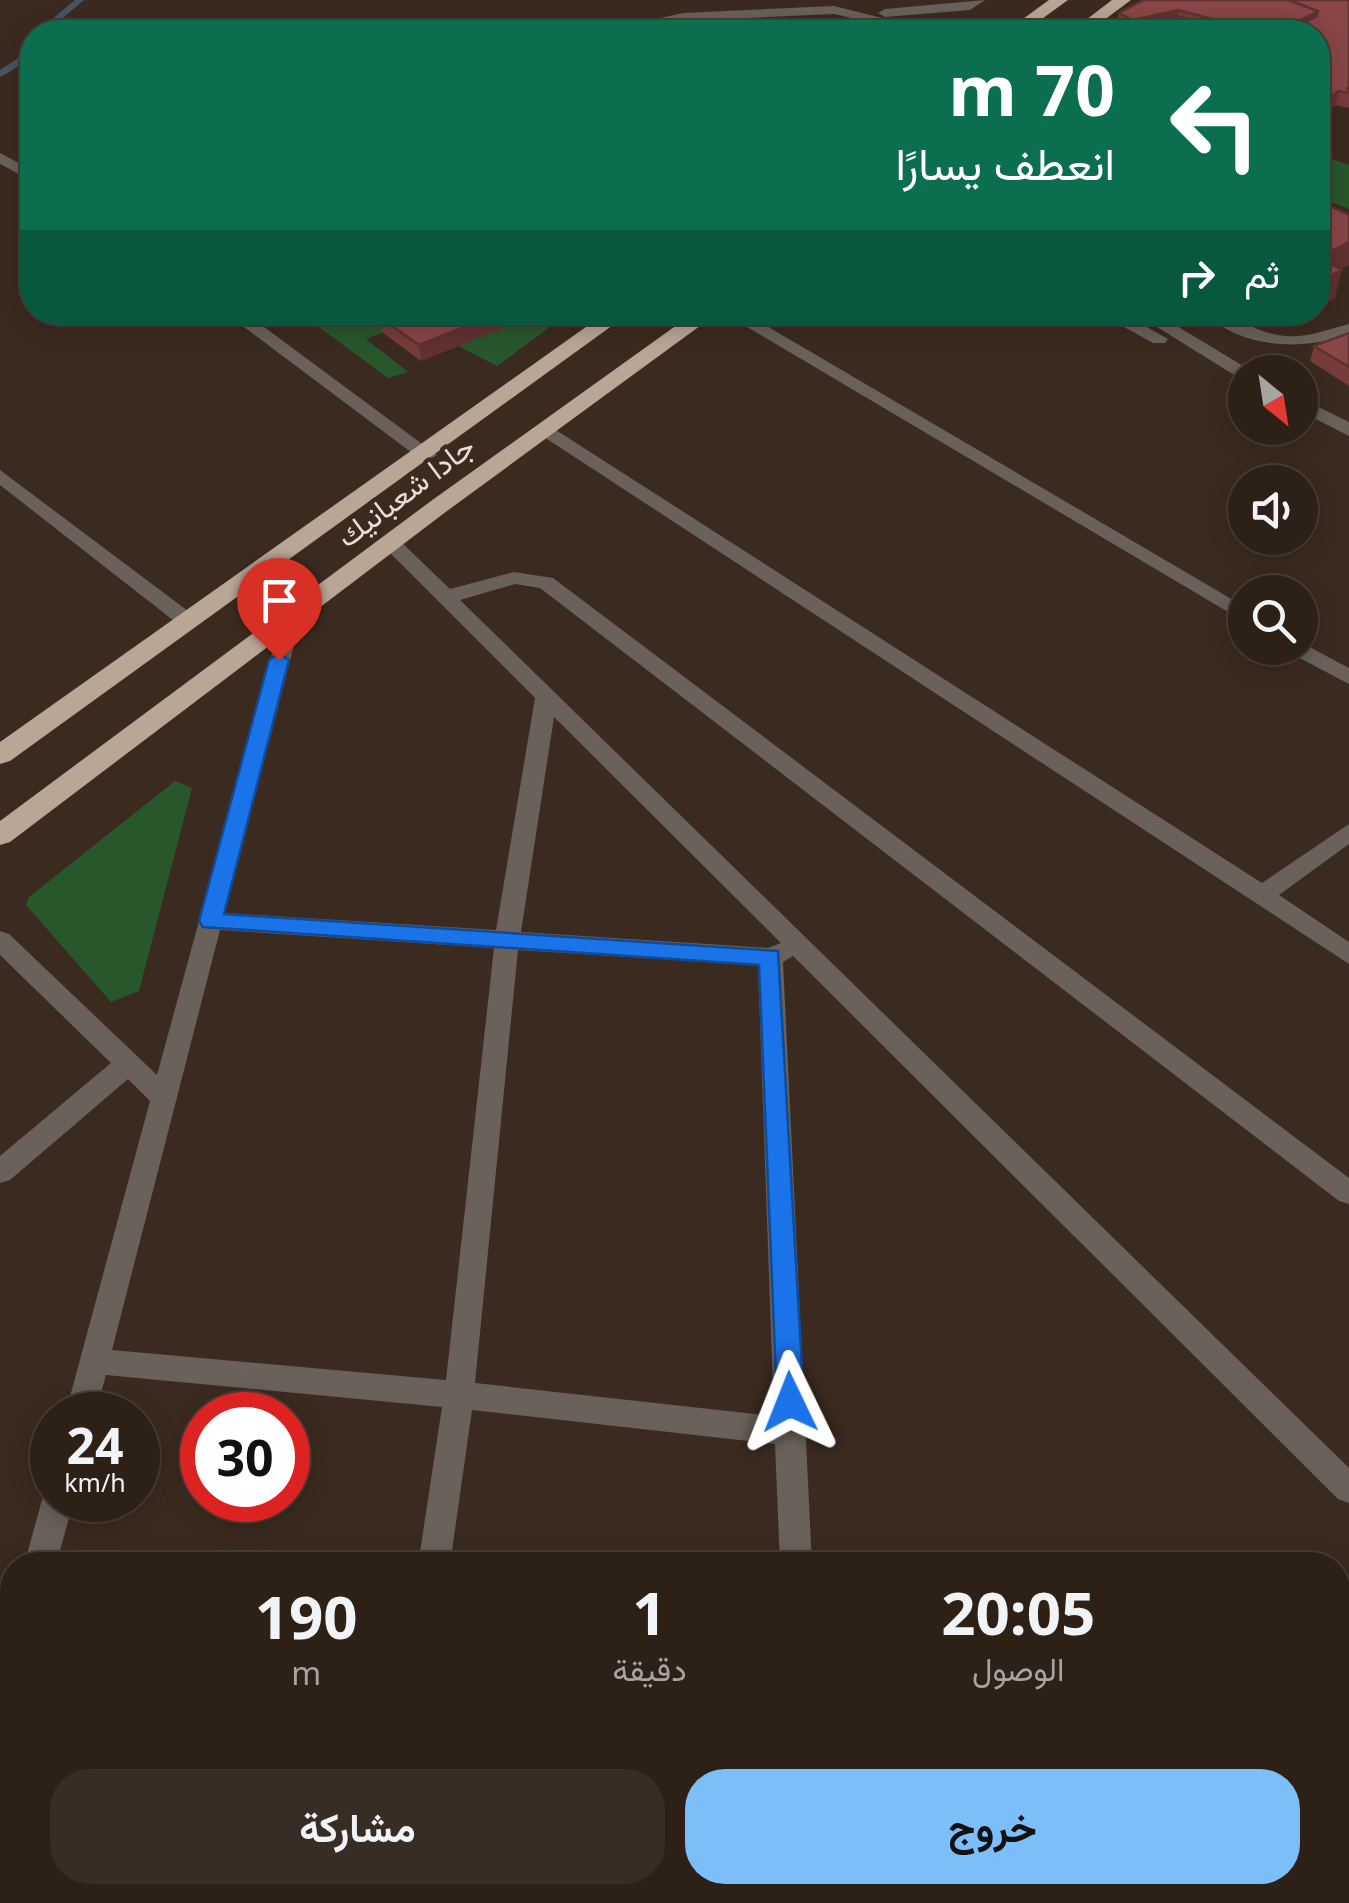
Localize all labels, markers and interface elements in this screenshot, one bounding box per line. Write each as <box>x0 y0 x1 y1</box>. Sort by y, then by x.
text: 70 m <box>948 41 1115 137</box>
icon: left <box>1150 60 1280 190</box>
text: انعطف يسارًا <box>896 132 1115 193</box>
text: ثم <box>1244 247 1280 299</box>
icon: right <box>1169 250 1224 305</box>
north arrow <box>1228 355 1318 445</box>
map controls <box>1228 355 1318 665</box>
street label: جادا شعبانيك <box>328 425 482 556</box>
button: sound <box>1228 465 1318 555</box>
pin <box>237 558 322 661</box>
icon: arrive <box>252 573 307 628</box>
button: search <box>1228 575 1318 665</box>
position arrow <box>738 1350 842 1454</box>
speed limit sign: 30 <box>180 1392 310 1522</box>
text: 24 <box>66 1411 124 1479</box>
text: km/h <box>64 1465 126 1499</box>
text: 1 <box>632 1571 667 1653</box>
text: 20:05 <box>941 1571 1095 1653</box>
text: 190 <box>255 1575 358 1657</box>
text: دقيقة <box>612 1647 686 1690</box>
text: الوصول <box>972 1647 1064 1690</box>
text: m <box>291 1651 321 1694</box>
button: مشاركة <box>50 1769 665 1884</box>
button: خروج <box>685 1769 1300 1884</box>

